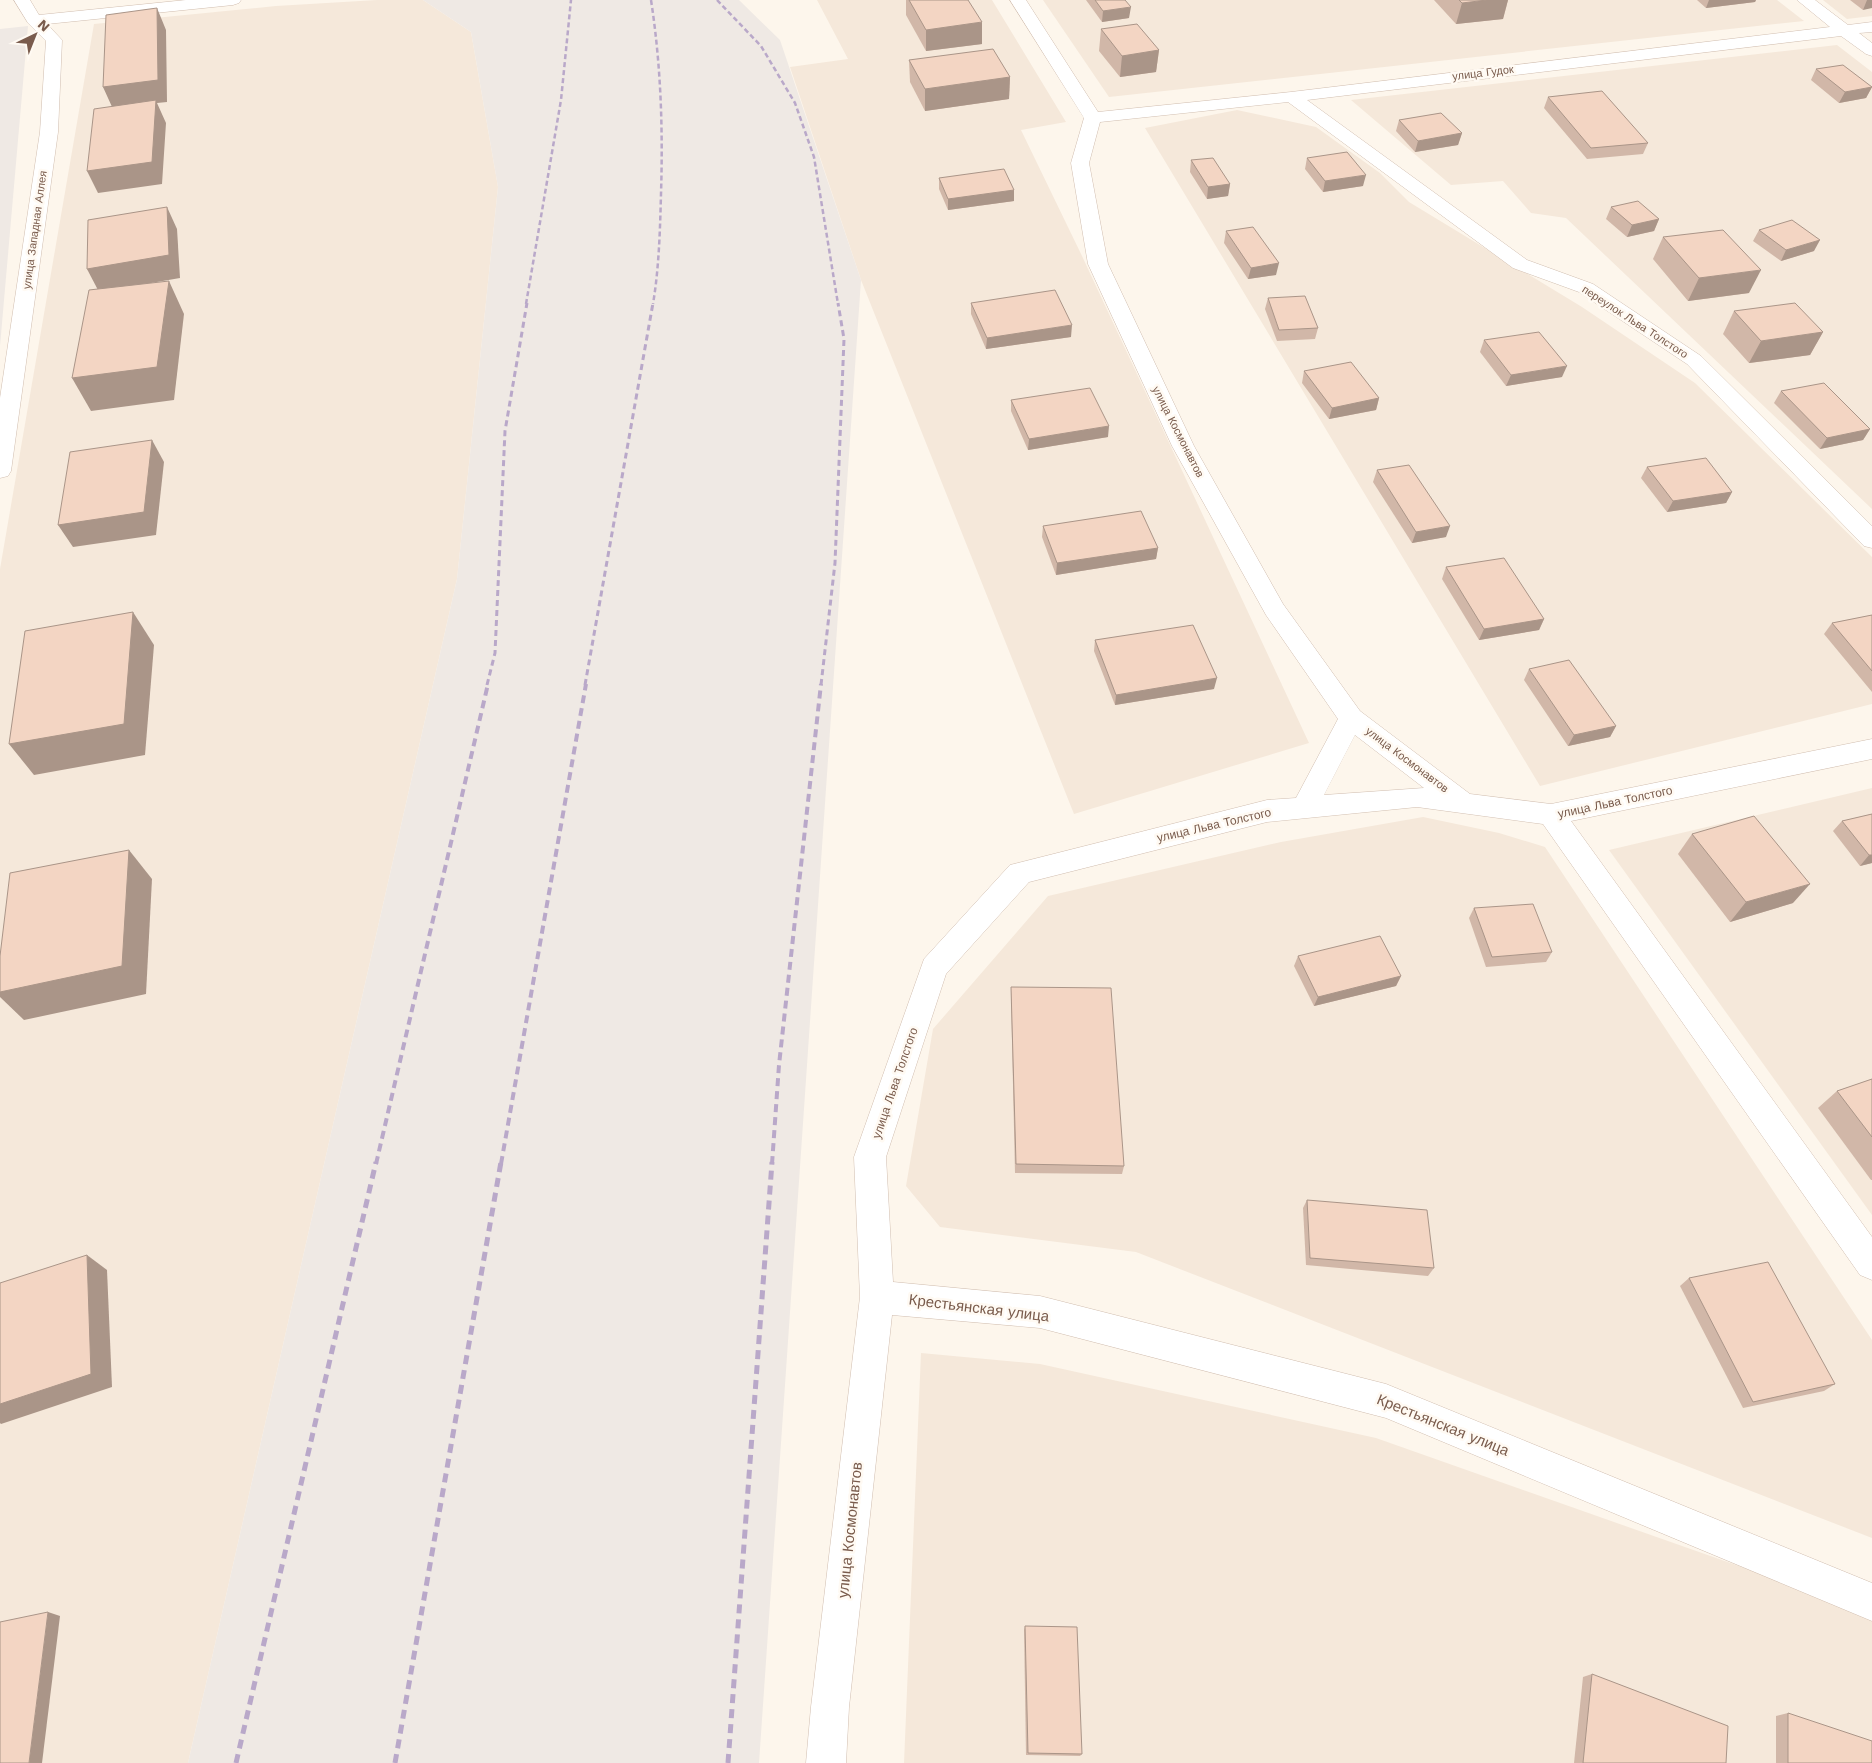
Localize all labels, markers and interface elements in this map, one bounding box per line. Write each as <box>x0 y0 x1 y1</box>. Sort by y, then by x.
north arrow <box>10 10 60 60</box>
text: N <box>35 16 53 35</box>
street label: улица Гудок <box>1452 63 1515 83</box>
street label: улица Западная Аллея <box>20 170 50 290</box>
street label: переулок Льва Толстого <box>1580 283 1690 361</box>
street label: улица Космонавтов <box>1149 384 1207 480</box>
street label: улица Космонавтов <box>1363 725 1451 795</box>
street label: улица Льва Толстого <box>1556 783 1674 821</box>
street label: улица Льва Толстого <box>1156 805 1273 845</box>
street label: улица Льва Толстого <box>869 1025 921 1141</box>
street label: Крестьянская улица <box>908 1290 1051 1326</box>
street label: Крестьянская улица <box>1374 1390 1512 1460</box>
street label: улица Космонавтов <box>834 1461 866 1599</box>

